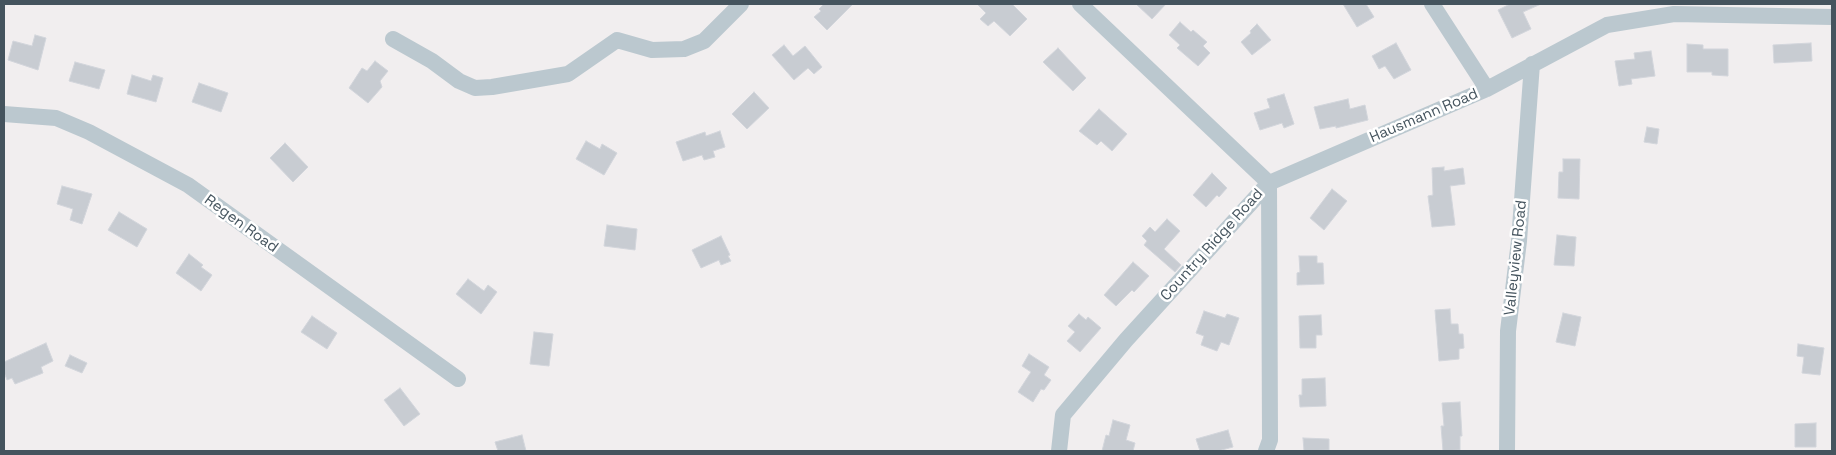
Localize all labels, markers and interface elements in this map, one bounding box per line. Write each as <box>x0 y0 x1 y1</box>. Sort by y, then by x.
street label: Hausmann Road <box>1367 85 1481 147</box>
street label: Country Ridge Road <box>1157 185 1267 305</box>
street label: Regen Road <box>201 191 281 257</box>
street label: Valleyview Road <box>1501 199 1531 317</box>

